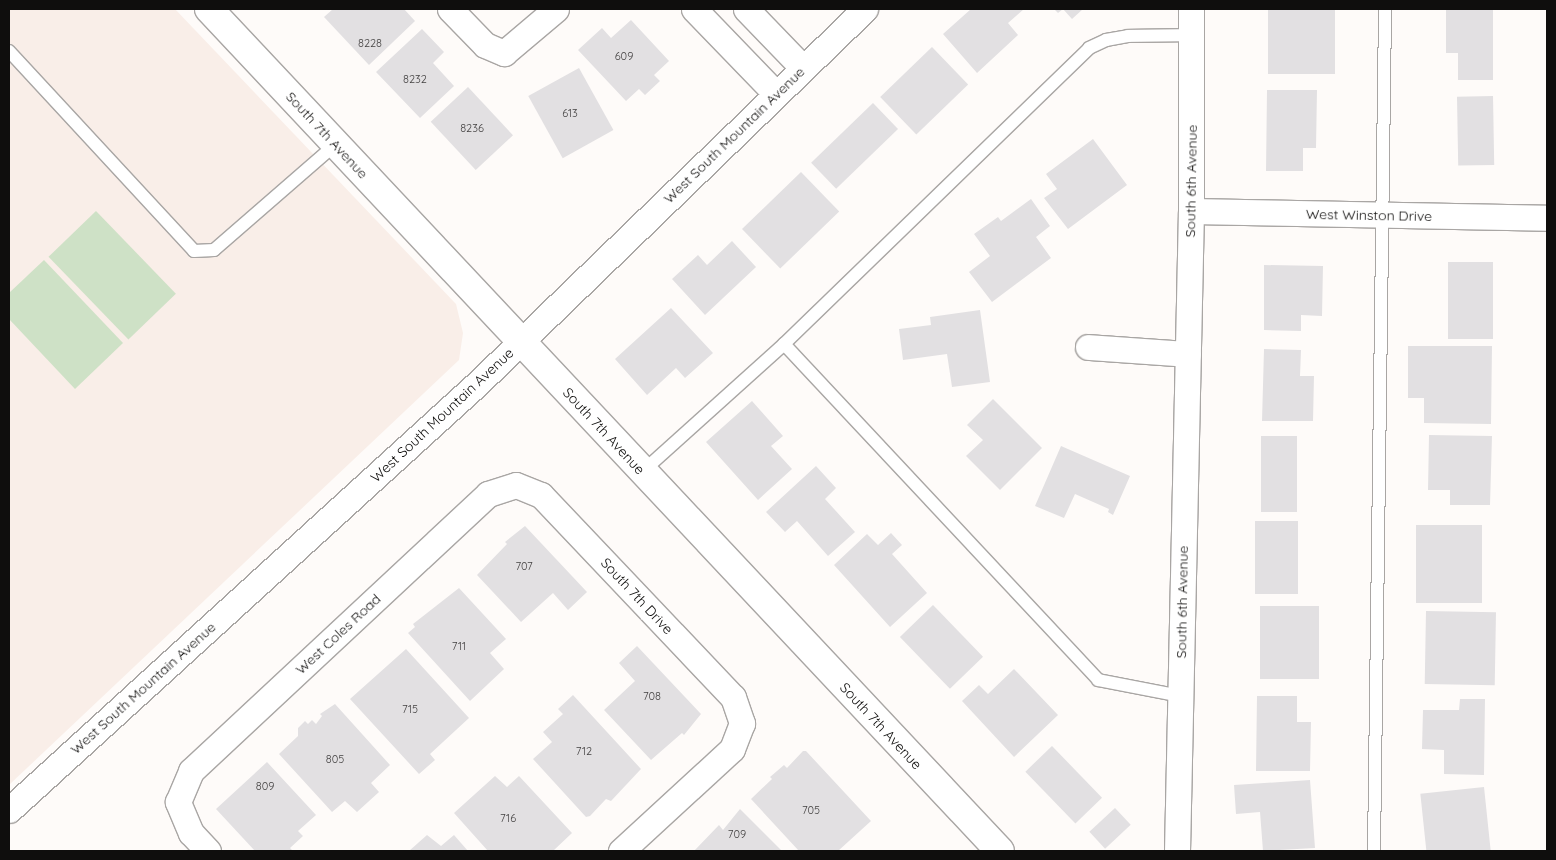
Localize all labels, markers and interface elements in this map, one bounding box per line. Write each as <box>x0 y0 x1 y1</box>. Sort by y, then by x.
house number: 8228 <box>358 36 382 50</box>
house number: 609 <box>615 49 633 63</box>
street label: West South Mountain Avenue <box>660 63 808 207</box>
house number: 8232 <box>403 72 427 86</box>
street label: South 7th Avenue <box>283 88 371 182</box>
house number: 613 <box>562 106 578 120</box>
house number: 8236 <box>460 121 484 135</box>
street label: South 6th Avenue <box>1182 124 1200 238</box>
street label: West Winston Drive <box>1306 205 1432 225</box>
street label: West South Mountain Avenue <box>367 344 517 486</box>
street label: South 7th Avenue <box>560 384 648 478</box>
street label: South 6th Avenue <box>1173 545 1191 659</box>
street label: South 7th Drive <box>597 554 677 638</box>
house number: 707 <box>515 559 533 573</box>
street label: West Coles Road <box>292 590 384 678</box>
street label: West South Mountain Avenue <box>67 618 219 758</box>
house number: 711 <box>452 639 466 653</box>
street label: South 7th Avenue <box>837 679 925 773</box>
house number: 708 <box>643 689 661 703</box>
house number: 715 <box>402 702 418 716</box>
house number: 712 <box>576 744 592 758</box>
house number: 805 <box>326 752 344 766</box>
house number: 809 <box>256 779 274 793</box>
house number: 705 <box>802 803 820 817</box>
house number: 716 <box>500 811 516 825</box>
house number: 709 <box>728 827 746 841</box>

